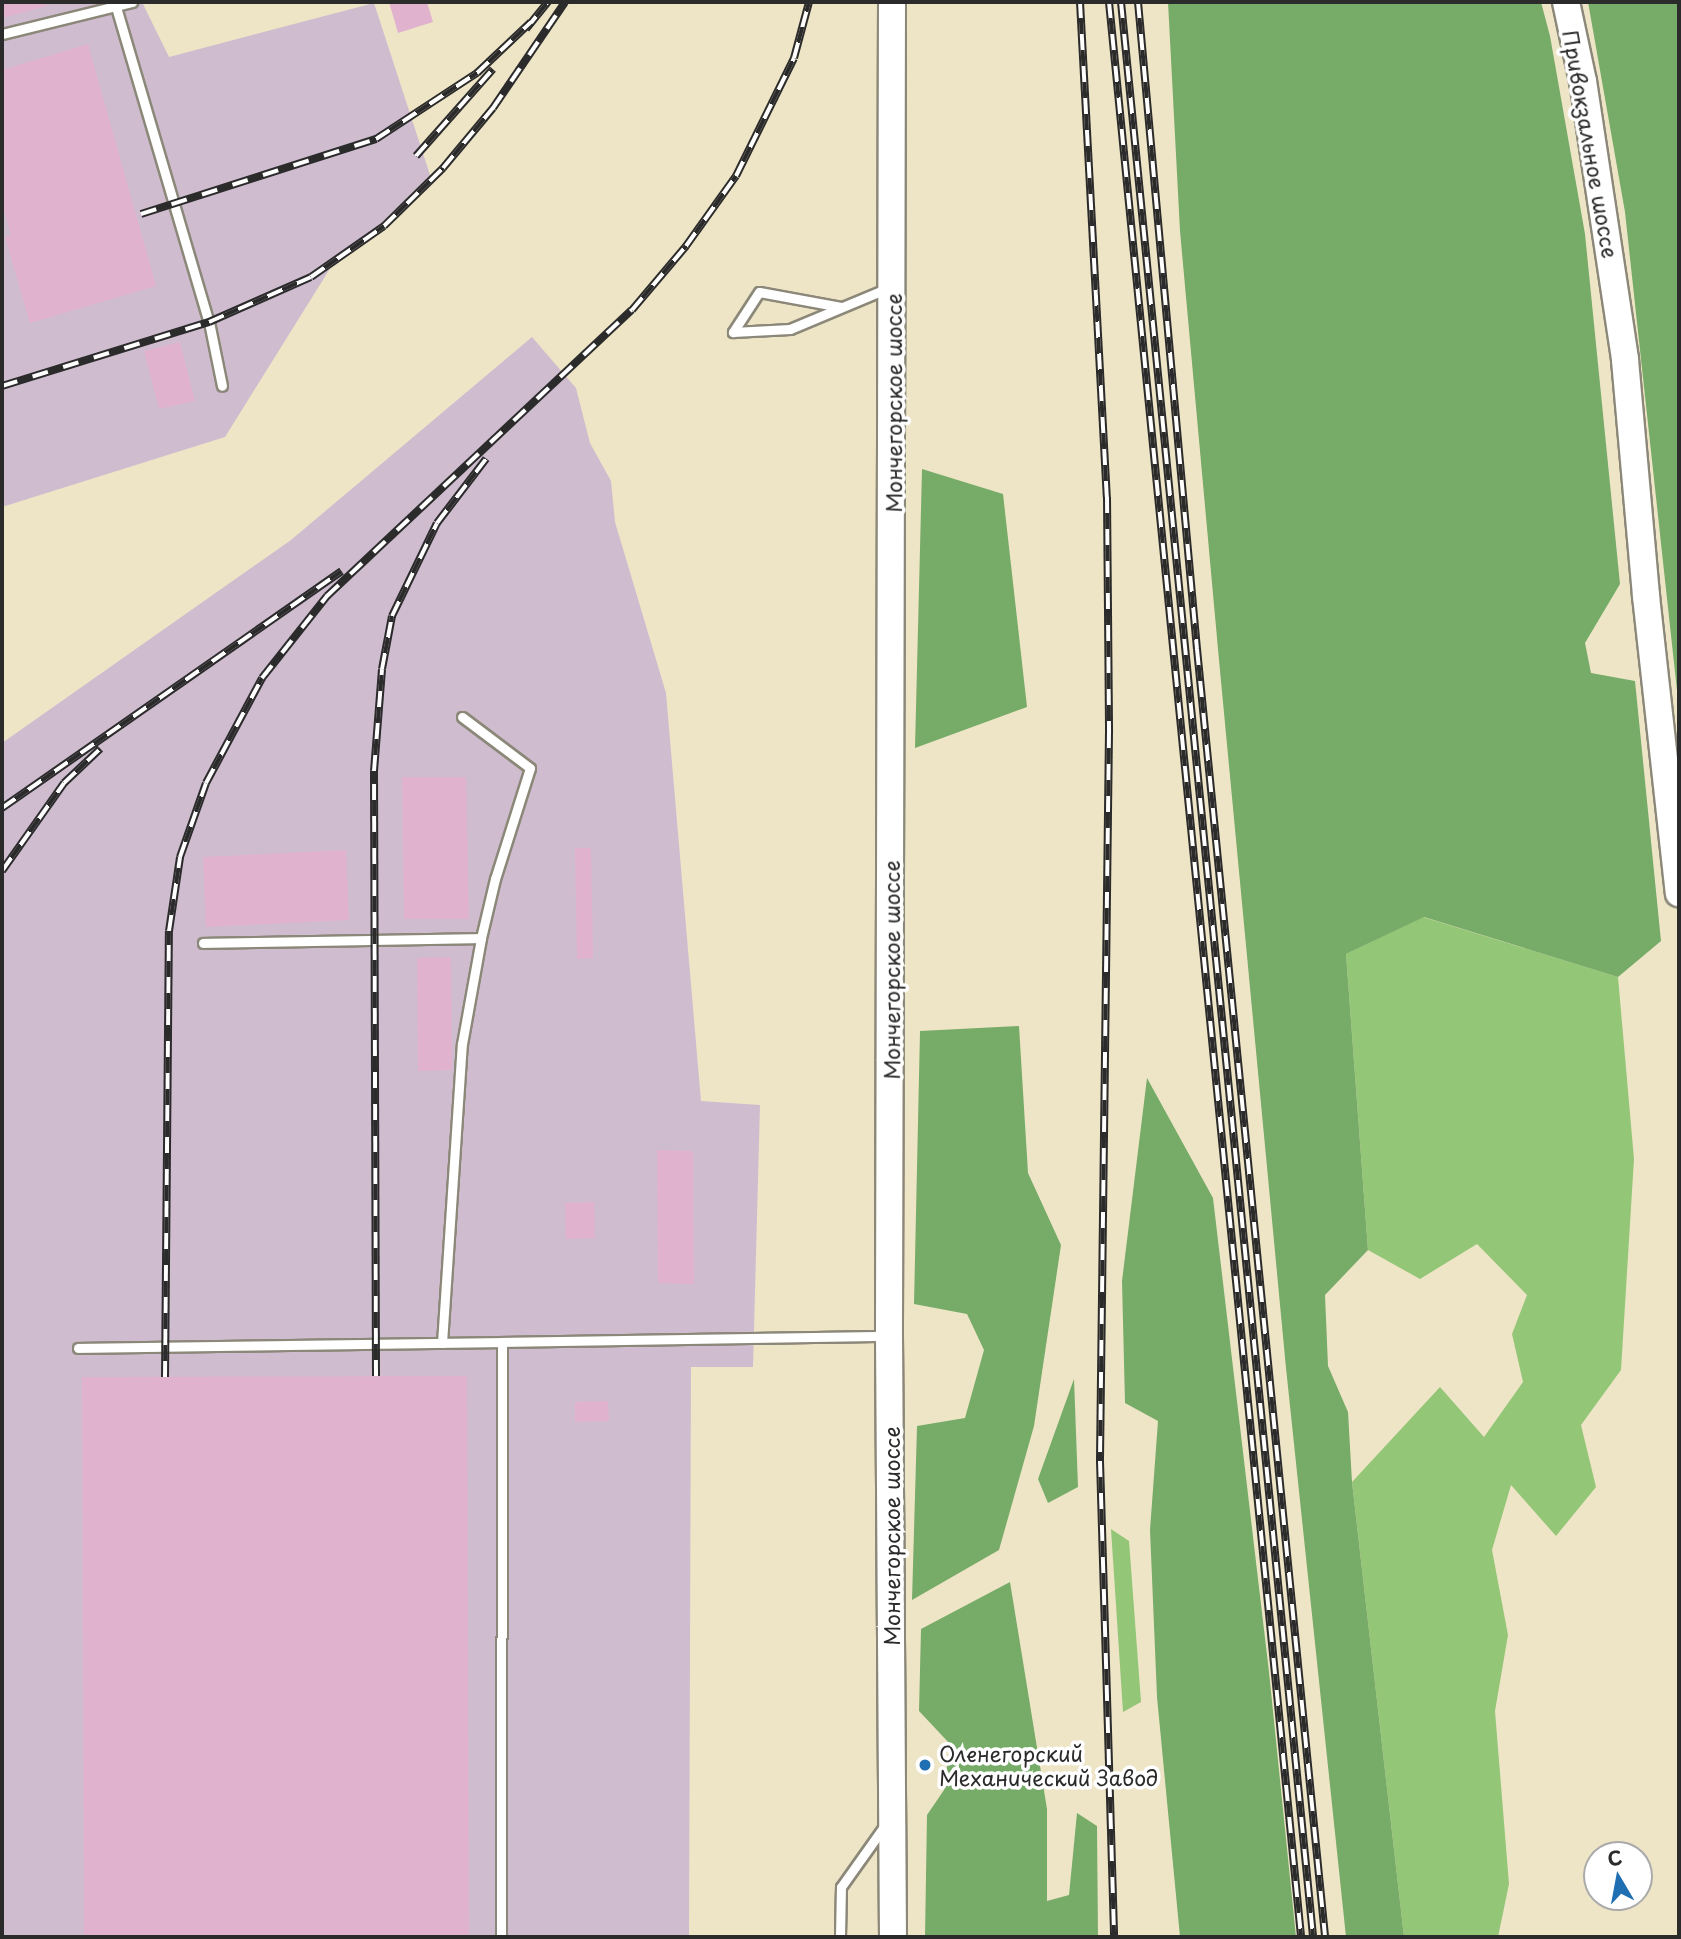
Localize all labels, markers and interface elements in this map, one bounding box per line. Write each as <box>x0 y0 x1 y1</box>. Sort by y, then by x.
street label: Привокзальное шоссе <box>1558 28 1624 260</box>
street label: Мончегорское шоссе <box>880 293 906 513</box>
street label: Мончегорское шоссе <box>878 860 904 1080</box>
street label: Мончегорское шоссе <box>878 1426 904 1646</box>
place label: Оленегорский Механический Завод <box>939 1740 1160 1790</box>
marker: Оленегорский Механический Завод <box>917 1757 933 1773</box>
north arrow <box>1583 1841 1653 1911</box>
text: С <box>1605 1842 1624 1872</box>

